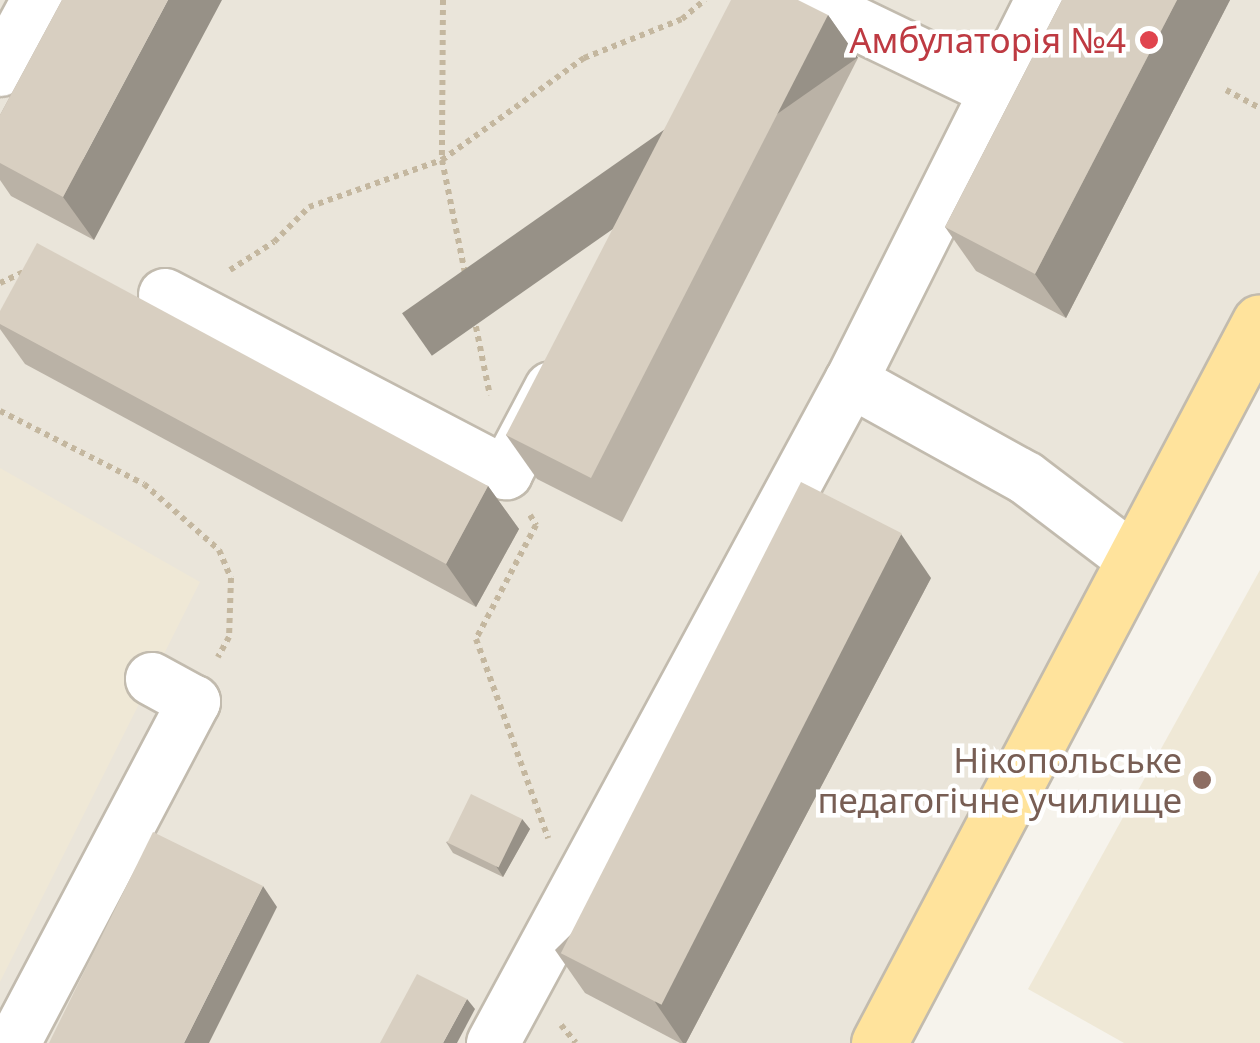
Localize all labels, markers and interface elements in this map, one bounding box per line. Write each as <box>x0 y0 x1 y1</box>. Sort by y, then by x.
place label: Амбулаторія №4 <box>849 19 1126 61</box>
marker: Амбулаторія №4 <box>1136 27 1162 53</box>
place label: Нікопольське педагогічне училище <box>817 739 1182 821</box>
marker: Нікопольське педагогічне училище <box>1191 769 1213 791</box>

